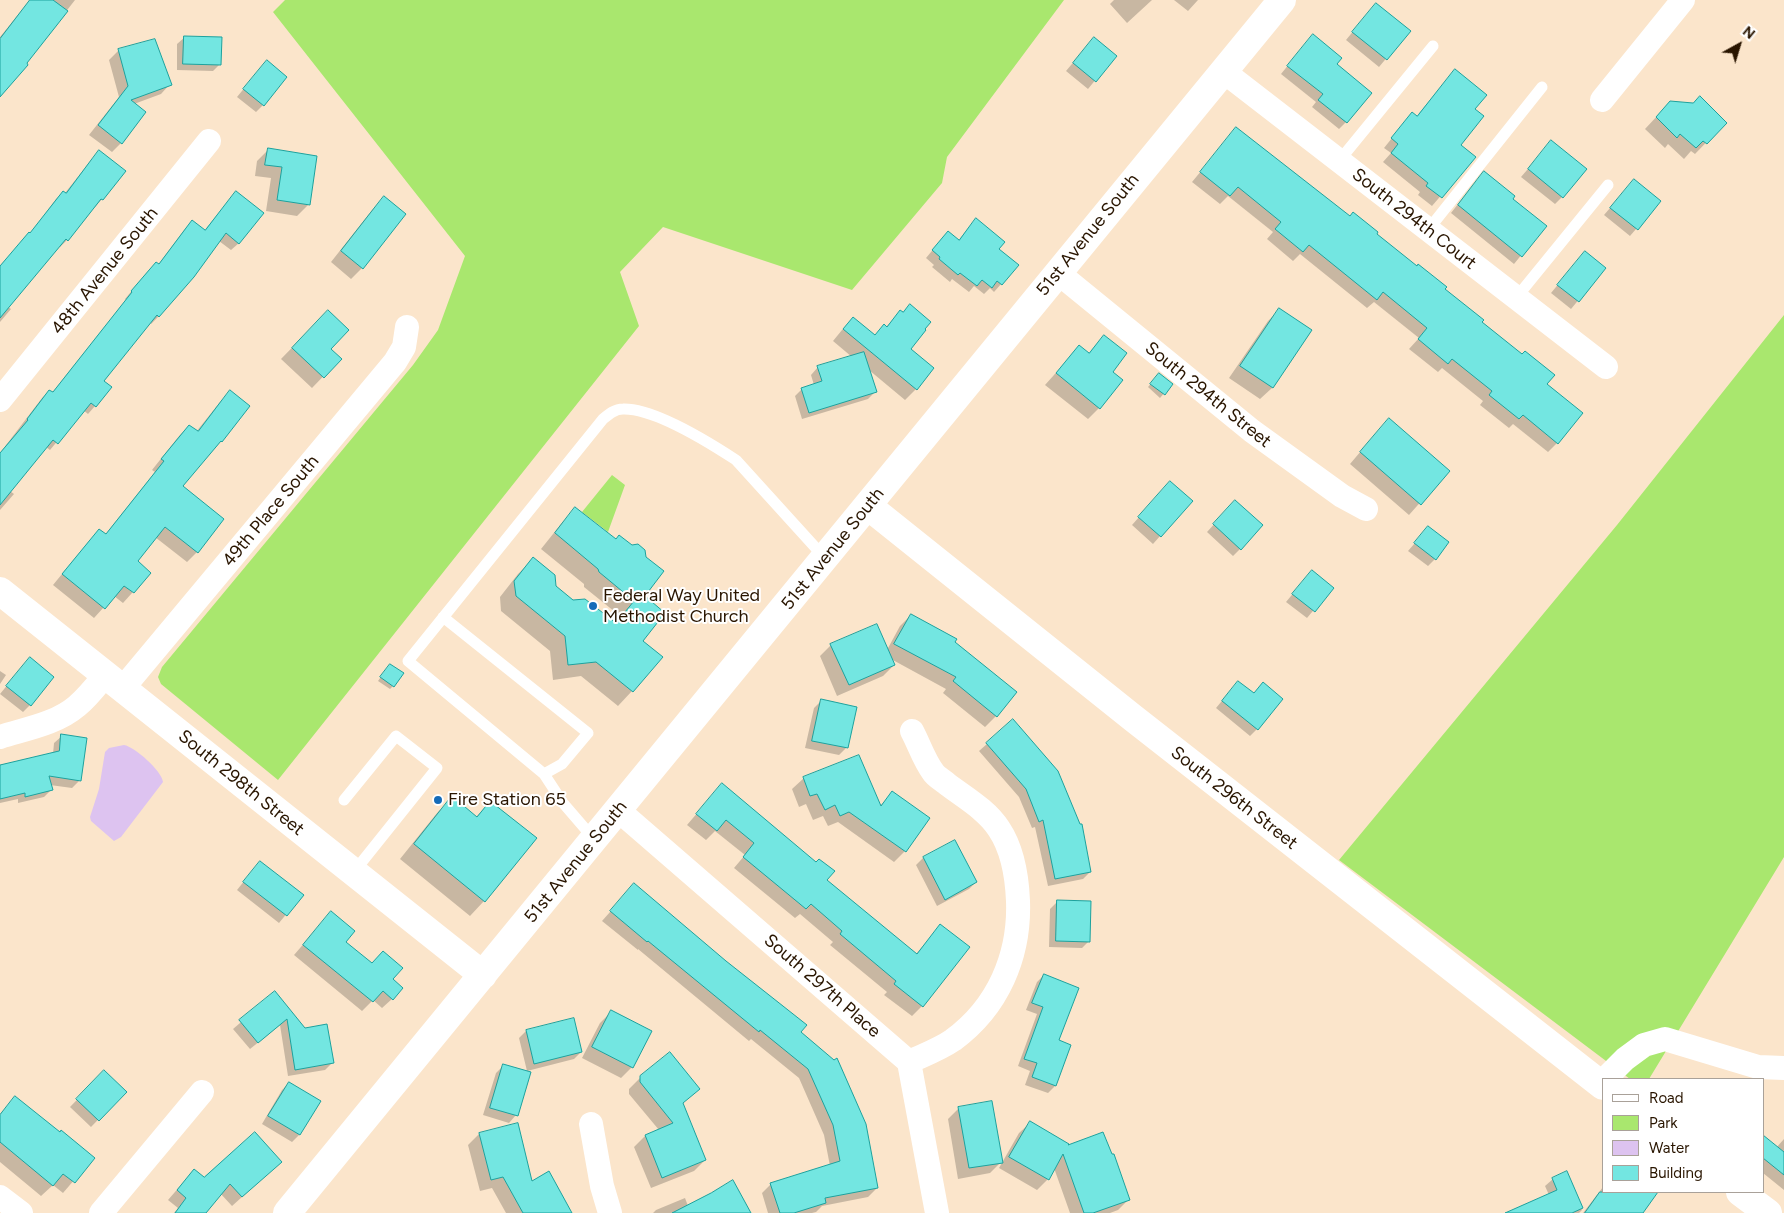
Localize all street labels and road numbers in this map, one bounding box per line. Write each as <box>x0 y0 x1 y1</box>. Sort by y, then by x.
street label: South 294th Court <box>1348 164 1480 274</box>
street label: 51st Avenue South <box>1032 169 1144 301</box>
street label: 48th Avenue South <box>47 203 163 339</box>
street label: South 294th Street <box>1141 338 1275 452</box>
street label: 49th Place South <box>218 451 324 571</box>
street label: 51st Avenue South <box>777 483 889 615</box>
street label: South 298th Street <box>174 726 308 840</box>
street label: South 296th Street <box>1166 742 1302 854</box>
street label: 51st Avenue South <box>520 796 632 928</box>
street label: South 297th Place <box>759 930 885 1042</box>

